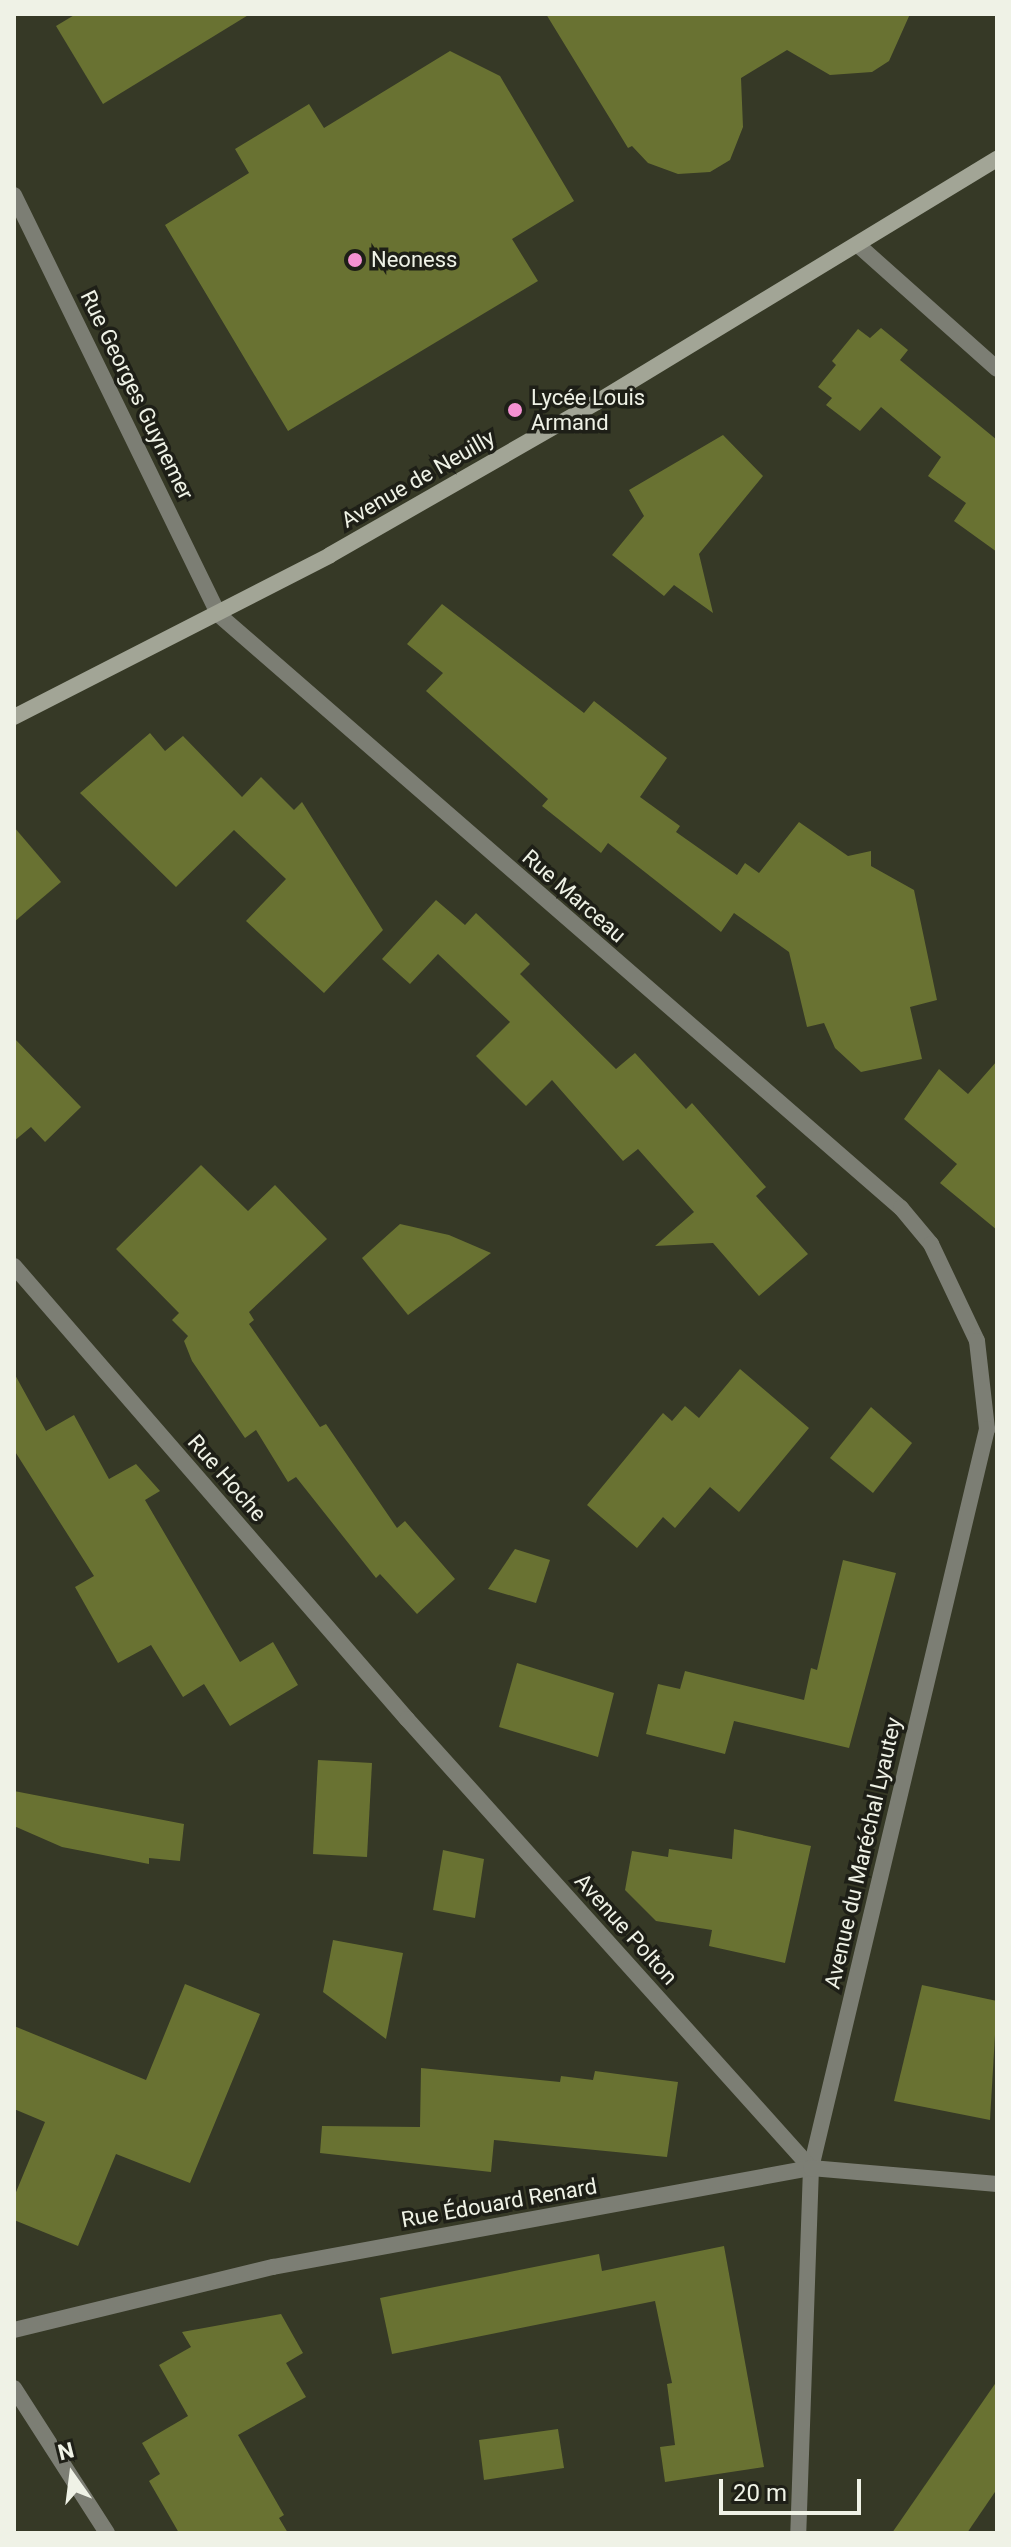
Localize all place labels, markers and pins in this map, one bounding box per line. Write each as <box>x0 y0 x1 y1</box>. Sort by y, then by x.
place label: Neoness <box>371 247 457 273</box>
marker: Neoness <box>346 251 364 269</box>
place label: Lycée Louis Armand <box>531 384 645 436</box>
marker: Lycée Louis Armand <box>506 401 524 419</box>

